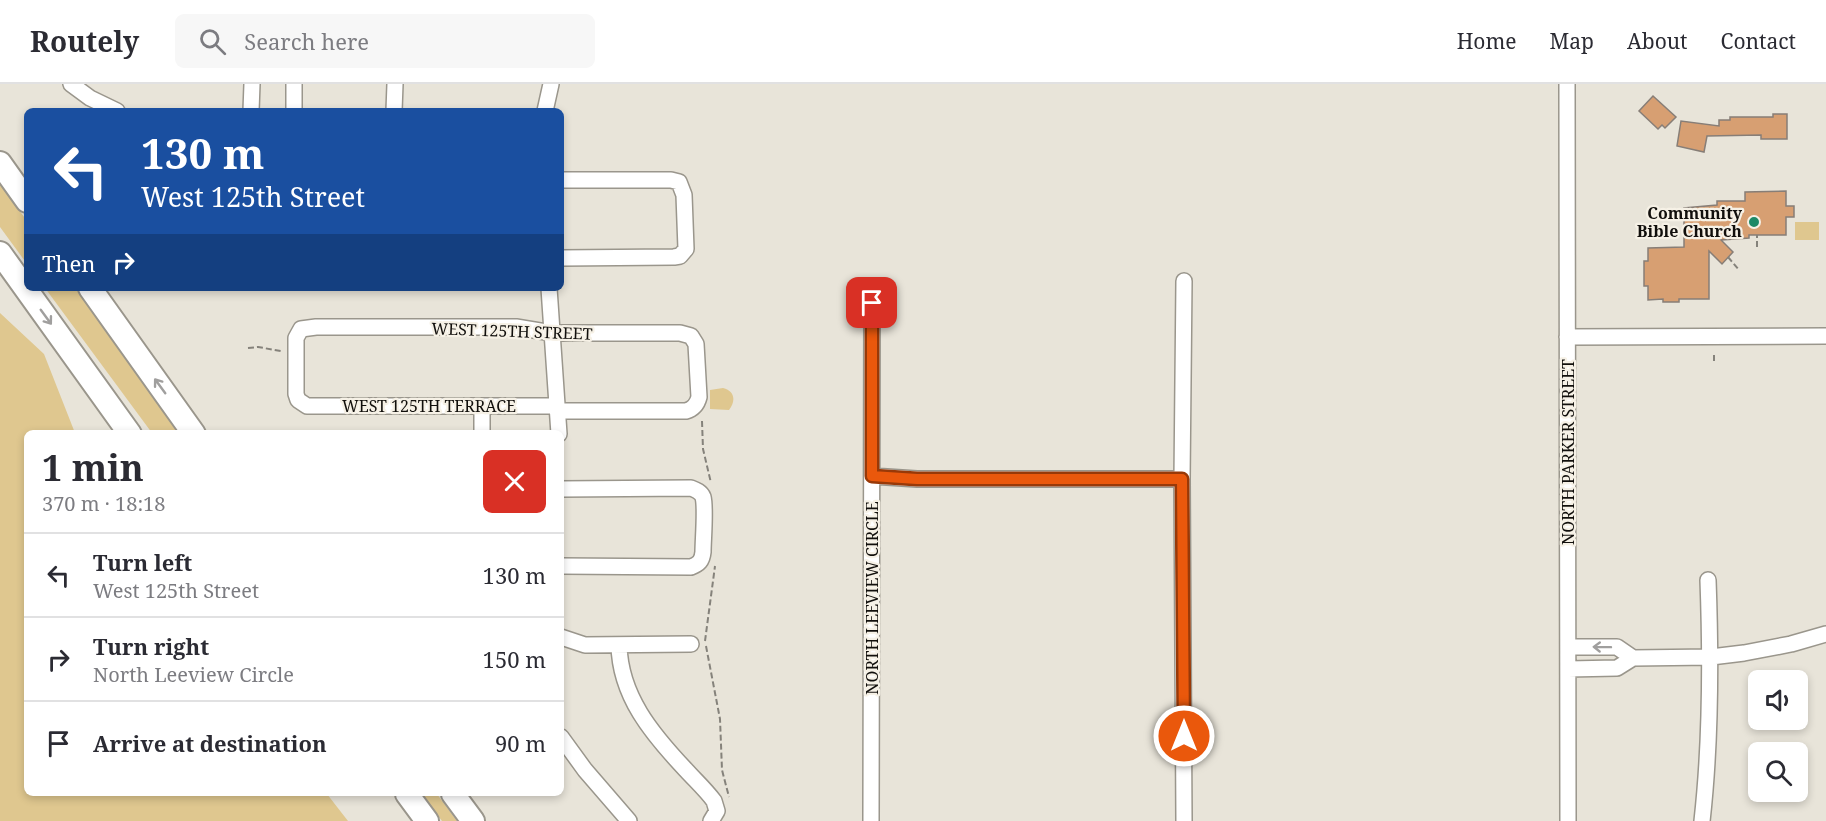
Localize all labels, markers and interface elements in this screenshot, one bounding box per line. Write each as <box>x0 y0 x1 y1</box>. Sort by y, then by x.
search box <box>175 14 595 68</box>
text: Routely <box>30 22 139 60</box>
icon: search <box>196 25 229 58</box>
text: Search here <box>244 26 369 56</box>
text: Home <box>1457 27 1517 55</box>
text: Map <box>1550 27 1594 55</box>
text: About <box>1627 27 1688 55</box>
text: Contact <box>1721 27 1796 55</box>
text: 130 m <box>141 124 265 181</box>
icon: left <box>42 132 120 210</box>
text: West 125th Street <box>141 178 365 215</box>
place label: Community Bible Church <box>1637 202 1743 242</box>
marker: Community Bible Church <box>1747 215 1761 229</box>
icon: right <box>107 246 140 279</box>
text: Then <box>42 248 95 278</box>
pin <box>846 277 897 328</box>
icon: arrive <box>855 286 888 319</box>
one-way arrow <box>40 309 52 325</box>
street label: WEST 125TH STREET <box>431 317 593 345</box>
street label: NORTH PARKER STREET <box>1557 359 1579 545</box>
one-way arrow <box>154 378 166 395</box>
street label: WEST 125TH TERRACE <box>342 395 516 417</box>
text: 1 min <box>42 443 144 492</box>
button: close <box>483 450 546 513</box>
text: 370 m · 18:18 <box>42 490 165 517</box>
street label: NORTH LEEVIEW CIRCLE <box>861 501 883 695</box>
text: Turn left <box>93 547 192 577</box>
icon: left <box>42 559 75 592</box>
text: 130 m <box>483 560 546 590</box>
text: West 125th Street <box>93 577 259 604</box>
text: Turn right <box>93 631 209 661</box>
one-way arrow <box>1593 641 1613 653</box>
icon: right <box>42 643 75 676</box>
text: 150 m <box>483 644 546 674</box>
text: North Leeview Circle <box>93 661 294 688</box>
map controls <box>1748 670 1808 802</box>
button: sound <box>1748 670 1808 730</box>
position arrow <box>1152 704 1216 768</box>
icon: arrive <box>42 727 75 760</box>
text: Arrive at destination <box>93 728 327 758</box>
text: 90 m <box>495 728 546 758</box>
button: search <box>1748 742 1808 802</box>

